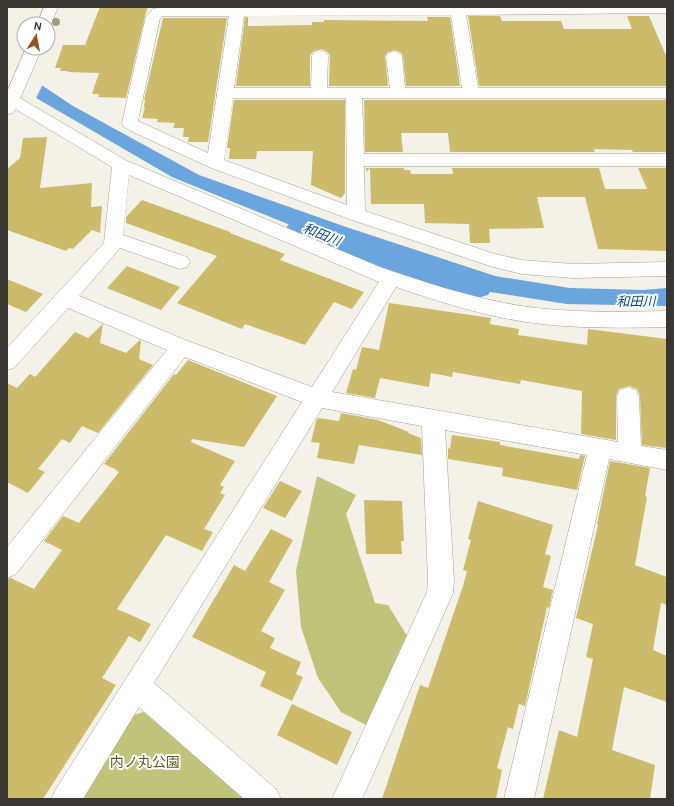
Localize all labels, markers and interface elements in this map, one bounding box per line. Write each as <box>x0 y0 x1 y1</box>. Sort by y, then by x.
north arrow <box>16 16 56 56</box>
text: N <box>33 19 43 34</box>
water label: 和田川 <box>301 219 345 249</box>
water label: 和田川 <box>616 293 658 309</box>
park label: 内ノ丸公園 <box>110 753 180 771</box>

